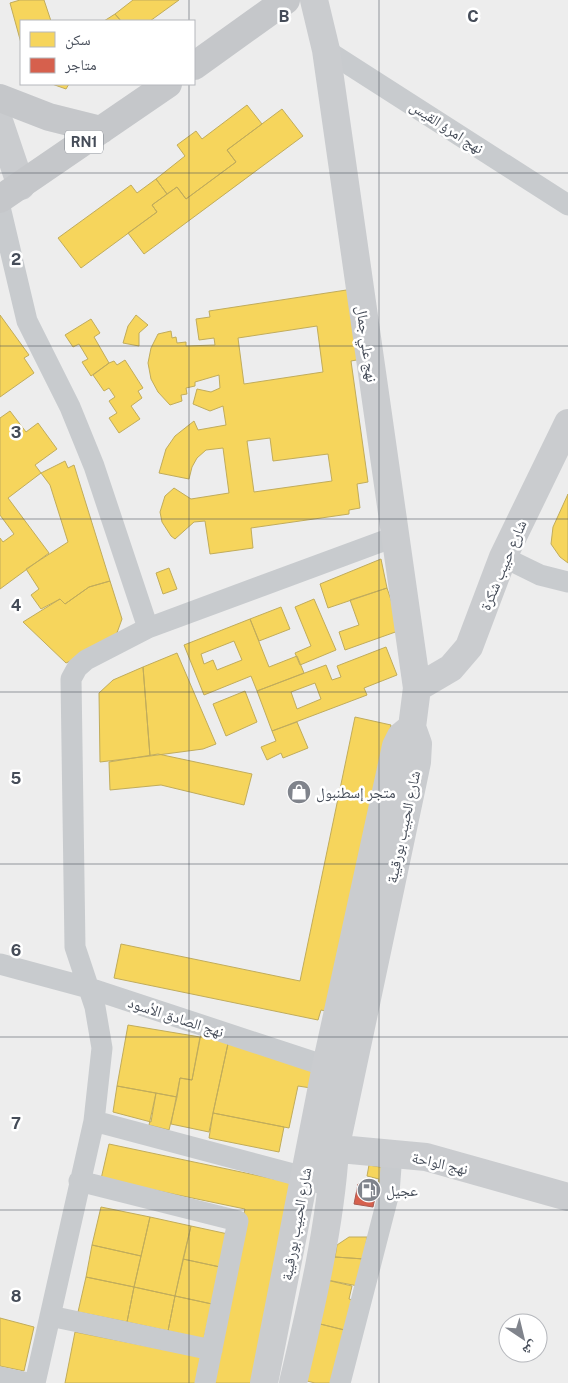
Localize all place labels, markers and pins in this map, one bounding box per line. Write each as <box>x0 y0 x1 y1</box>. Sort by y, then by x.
shop icon: متجر إسطنبول <box>286 779 312 805</box>
place label: متجر إسطنبول <box>316 784 396 803</box>
fuel station icon: عجيل <box>356 1177 382 1203</box>
place label: عجيل <box>386 1182 418 1201</box>

